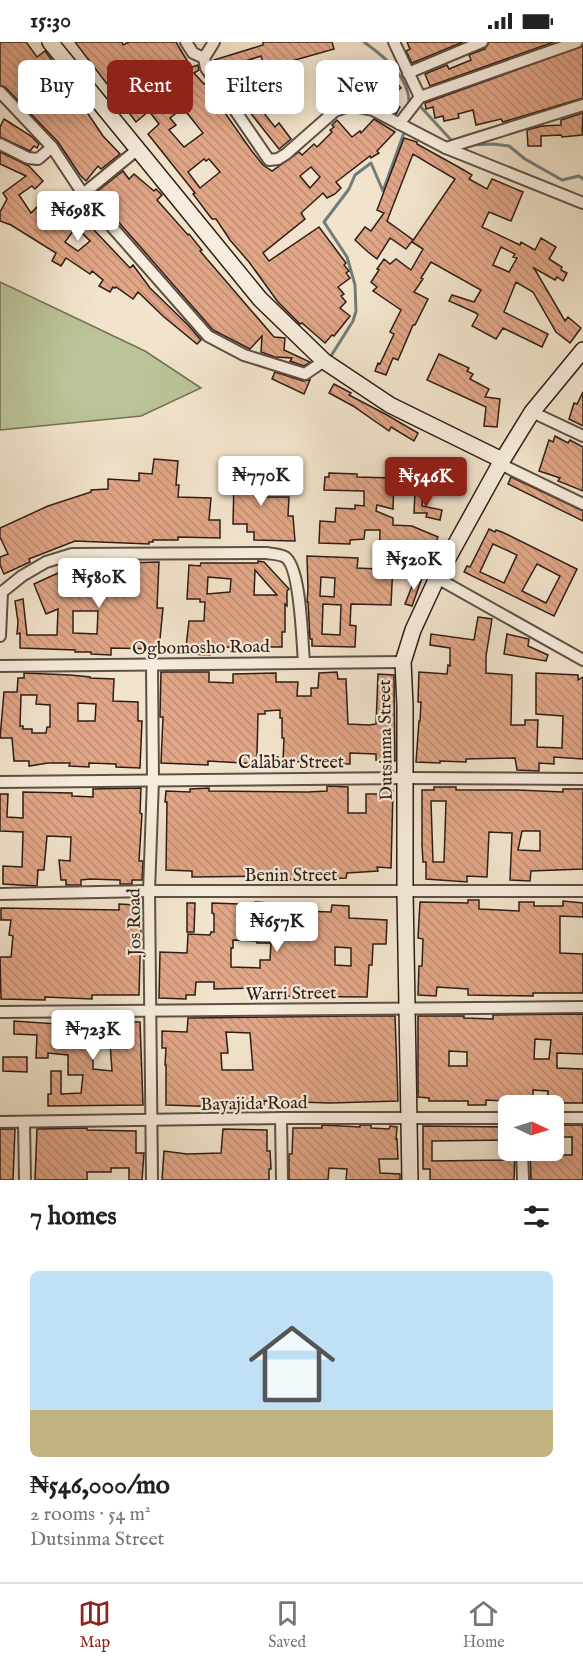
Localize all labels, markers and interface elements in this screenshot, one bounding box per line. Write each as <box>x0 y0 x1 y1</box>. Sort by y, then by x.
text: 15:30 <box>30 7 71 35</box>
chip: Buy <box>18 60 95 114</box>
chip: Rent <box>107 60 193 114</box>
chip: Filters <box>205 60 304 114</box>
chip: New <box>316 60 399 114</box>
pin: ₦698K <box>36 191 120 242</box>
text: ₦698K <box>51 198 105 223</box>
pin: ₦770K <box>219 456 303 507</box>
pin: ₦546K <box>384 457 468 508</box>
text: ₦770K <box>232 463 290 488</box>
text: ₦546K <box>399 464 453 489</box>
pin: ₦520K <box>372 540 456 591</box>
text: ₦520K <box>386 547 442 572</box>
pin: ₦580K <box>57 558 141 609</box>
text: ₦580K <box>72 565 126 590</box>
street label: Ogbomosho Road <box>132 636 270 661</box>
street label: Dutsinma Street <box>374 679 399 801</box>
street label: Calabar Street <box>238 752 344 775</box>
street label: Benin Street <box>245 865 337 888</box>
street label: Jos Road <box>123 888 148 958</box>
pin: ₦657K <box>235 902 319 953</box>
text: ₦657K <box>250 909 304 934</box>
street label: Warri Street <box>246 982 336 1007</box>
pin: ₦723K <box>51 1010 135 1061</box>
text: ₦723K <box>65 1017 121 1042</box>
street label: Bayajida Road <box>200 1092 308 1117</box>
north arrow <box>498 1095 564 1161</box>
map controls <box>498 1095 564 1161</box>
text: 7 homes <box>30 1200 117 1233</box>
icon: filters <box>520 1200 553 1233</box>
icon: home <box>238 1310 346 1418</box>
text: ₦546,000/mo <box>30 1469 170 1502</box>
text: 2 rooms · 54 m² <box>30 1502 151 1527</box>
text: Dutsinma Street <box>30 1527 164 1552</box>
tab: Map <box>78 1597 111 1653</box>
tab: Saved <box>268 1597 306 1653</box>
tab: Home <box>463 1597 505 1653</box>

